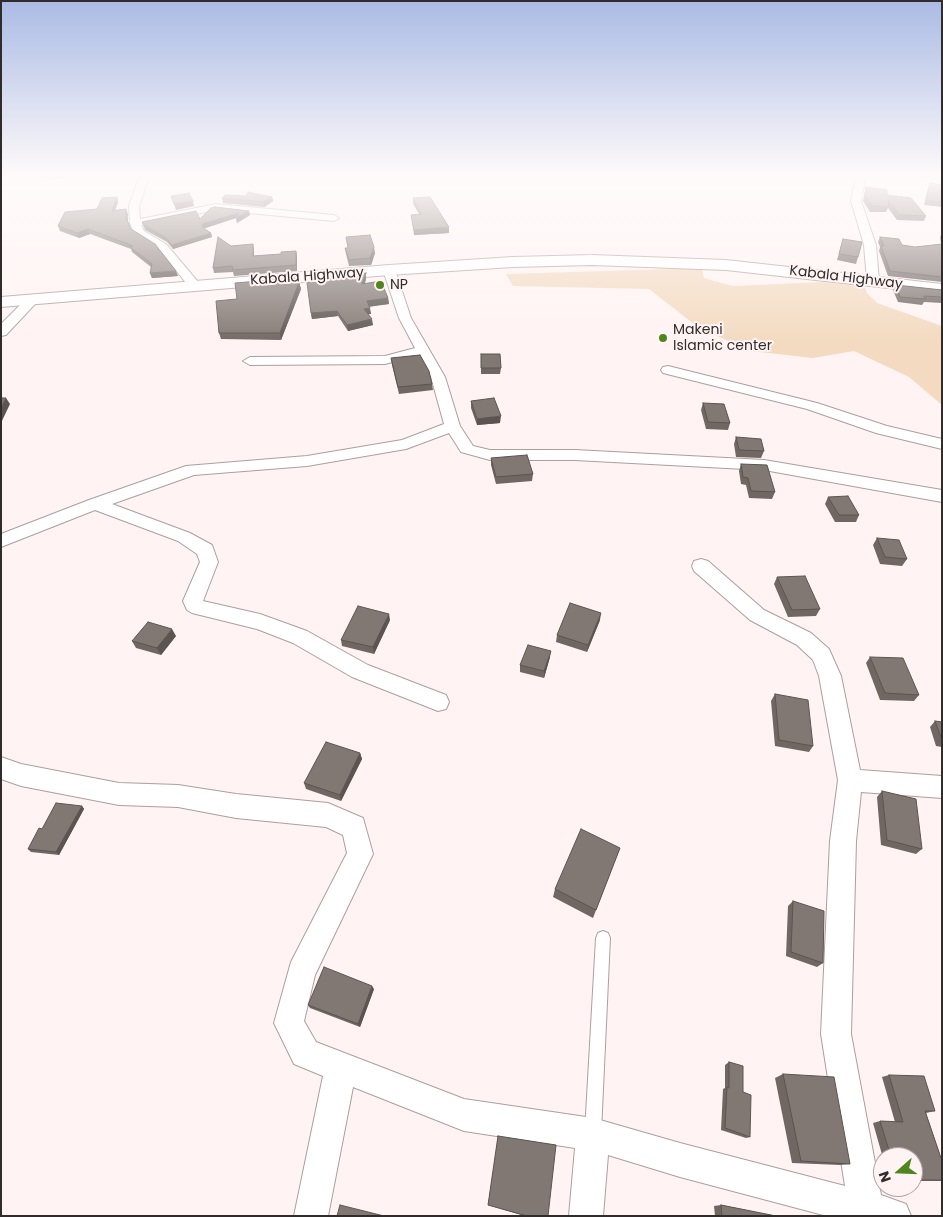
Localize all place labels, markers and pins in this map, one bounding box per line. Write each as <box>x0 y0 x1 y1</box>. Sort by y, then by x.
place label: NP <box>390 277 408 293</box>
marker: NP <box>374 279 386 291</box>
place label: Makeni Islamic center <box>673 322 772 354</box>
marker: Makeni Islamic center <box>657 332 669 344</box>

